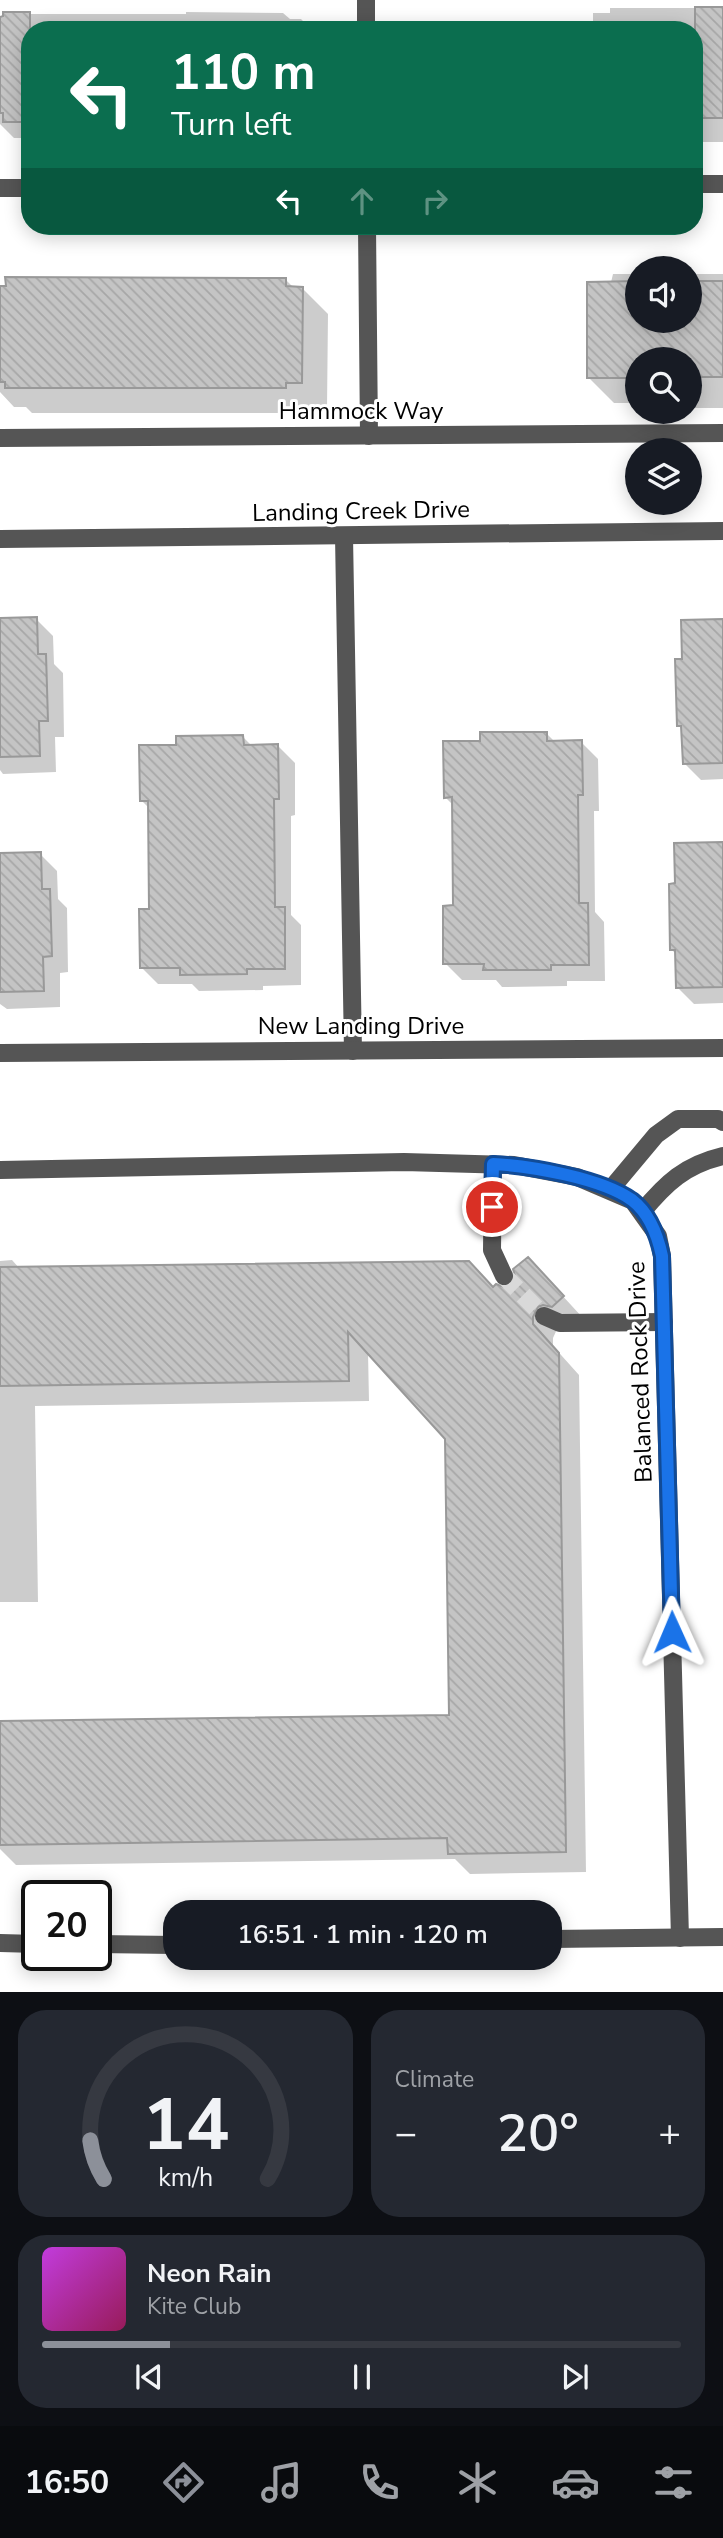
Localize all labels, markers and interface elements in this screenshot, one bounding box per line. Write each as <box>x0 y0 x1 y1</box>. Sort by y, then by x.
text: 110 m <box>171 39 315 106</box>
icon: left <box>56 49 147 140</box>
text: Turn left <box>171 103 291 146</box>
icon: left <box>270 182 308 220</box>
icon: ahead <box>343 182 381 220</box>
icon: right <box>416 182 454 220</box>
map controls <box>625 256 702 515</box>
button: sound <box>625 256 702 333</box>
button: search <box>625 347 702 424</box>
street label: Hammock Way <box>279 395 444 427</box>
button: layers <box>625 438 702 515</box>
street label: Landing Creek Drive <box>252 493 470 529</box>
street label: New Landing Drive <box>258 1010 464 1042</box>
pin <box>462 1177 522 1237</box>
icon: arrive <box>473 1188 511 1226</box>
street label: Balanced Rock Drive <box>620 1261 660 1483</box>
position arrow <box>635 1595 709 1669</box>
speed limit sign: 20 <box>21 1880 112 1971</box>
text: 16:51 · 1 min · 120 m <box>237 1917 488 1952</box>
text: Climate <box>395 2064 474 2095</box>
text: 14 <box>142 2076 229 2176</box>
text: 20° <box>497 2098 579 2169</box>
text: − <box>395 2108 417 2159</box>
text: + <box>658 2108 681 2159</box>
text: km/h <box>158 2161 213 2195</box>
text: Neon Rain <box>147 2256 272 2291</box>
text: Kite Club <box>147 2291 241 2322</box>
icon: previous <box>130 2358 168 2396</box>
icon: pause <box>343 2358 381 2396</box>
icon: next <box>556 2358 594 2396</box>
icon: directions <box>159 2458 208 2507</box>
icon: music <box>257 2458 306 2507</box>
icon: phone <box>355 2458 404 2507</box>
icon: climate <box>453 2458 502 2507</box>
icon: car <box>551 2458 600 2507</box>
icon: filters <box>649 2458 698 2507</box>
text: 16:50 <box>25 2461 109 2504</box>

